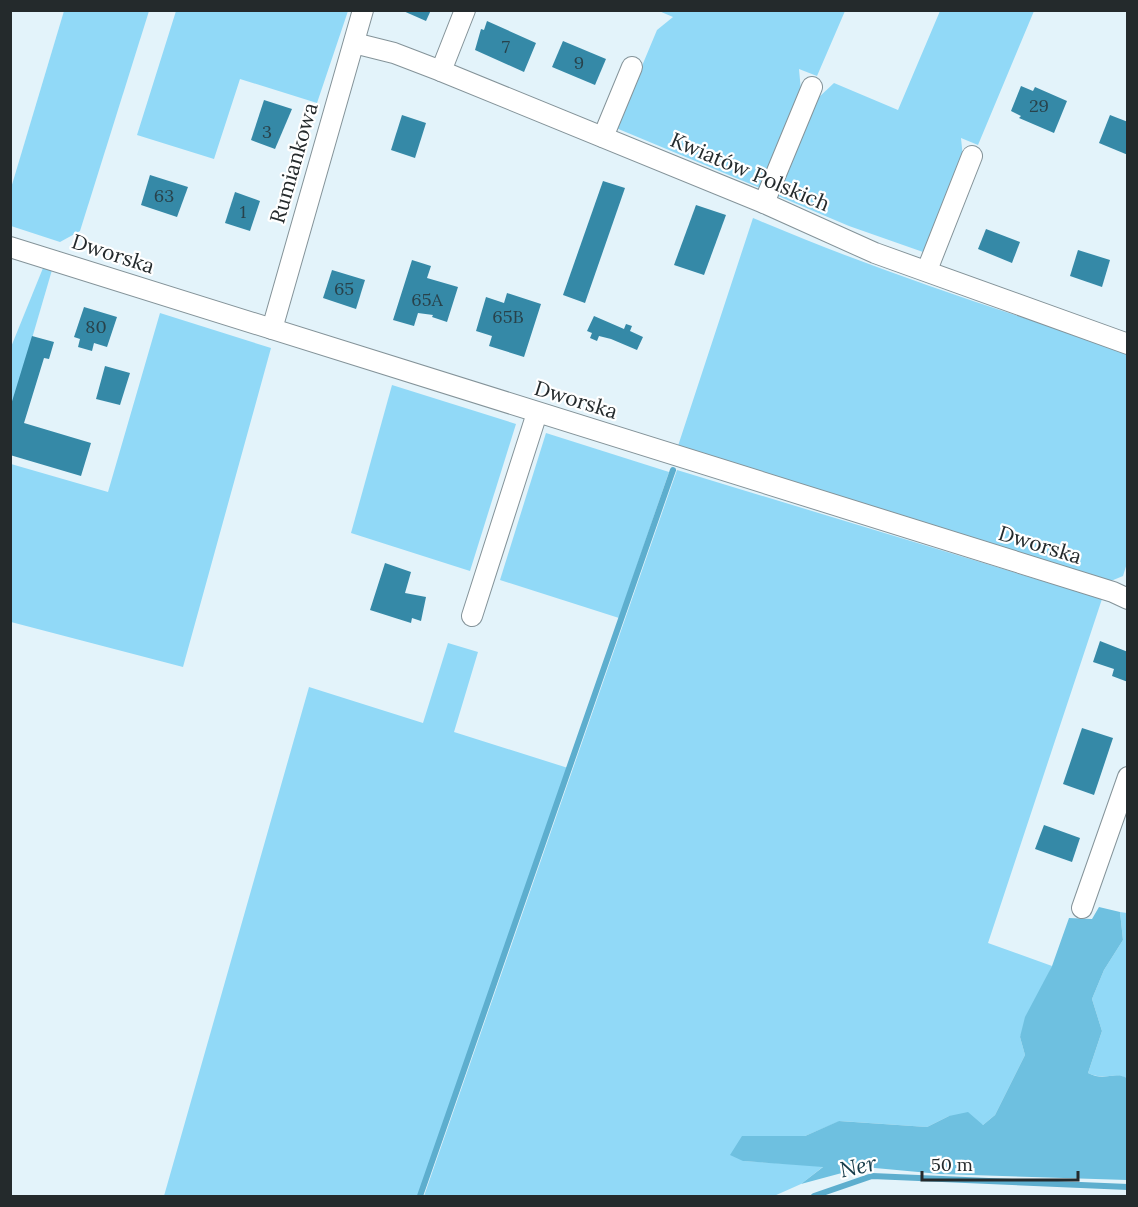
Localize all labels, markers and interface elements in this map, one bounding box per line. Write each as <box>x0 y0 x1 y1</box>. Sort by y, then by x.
house number: 7 <box>502 35 510 58</box>
house number: 9 <box>574 51 584 74</box>
house number: 29 <box>1029 94 1049 117</box>
street label: Rumiankowa <box>263 99 324 226</box>
house number: 3 <box>262 120 272 143</box>
street label: Kwiatów Polskich <box>666 126 834 217</box>
house number: 63 <box>154 184 174 207</box>
house number: 1 <box>240 200 246 223</box>
street label: Dworska <box>68 227 158 280</box>
house number: 65 <box>334 277 354 300</box>
house number: 65A <box>411 288 443 311</box>
house number: 65B <box>492 305 524 328</box>
house number: 80 <box>85 315 107 338</box>
street label: Dworska <box>531 374 621 425</box>
street label: Dworska <box>995 519 1085 570</box>
scale bar <box>922 1144 1078 1182</box>
water label: Ner <box>837 1148 880 1184</box>
text: 50 m <box>931 1153 973 1176</box>

